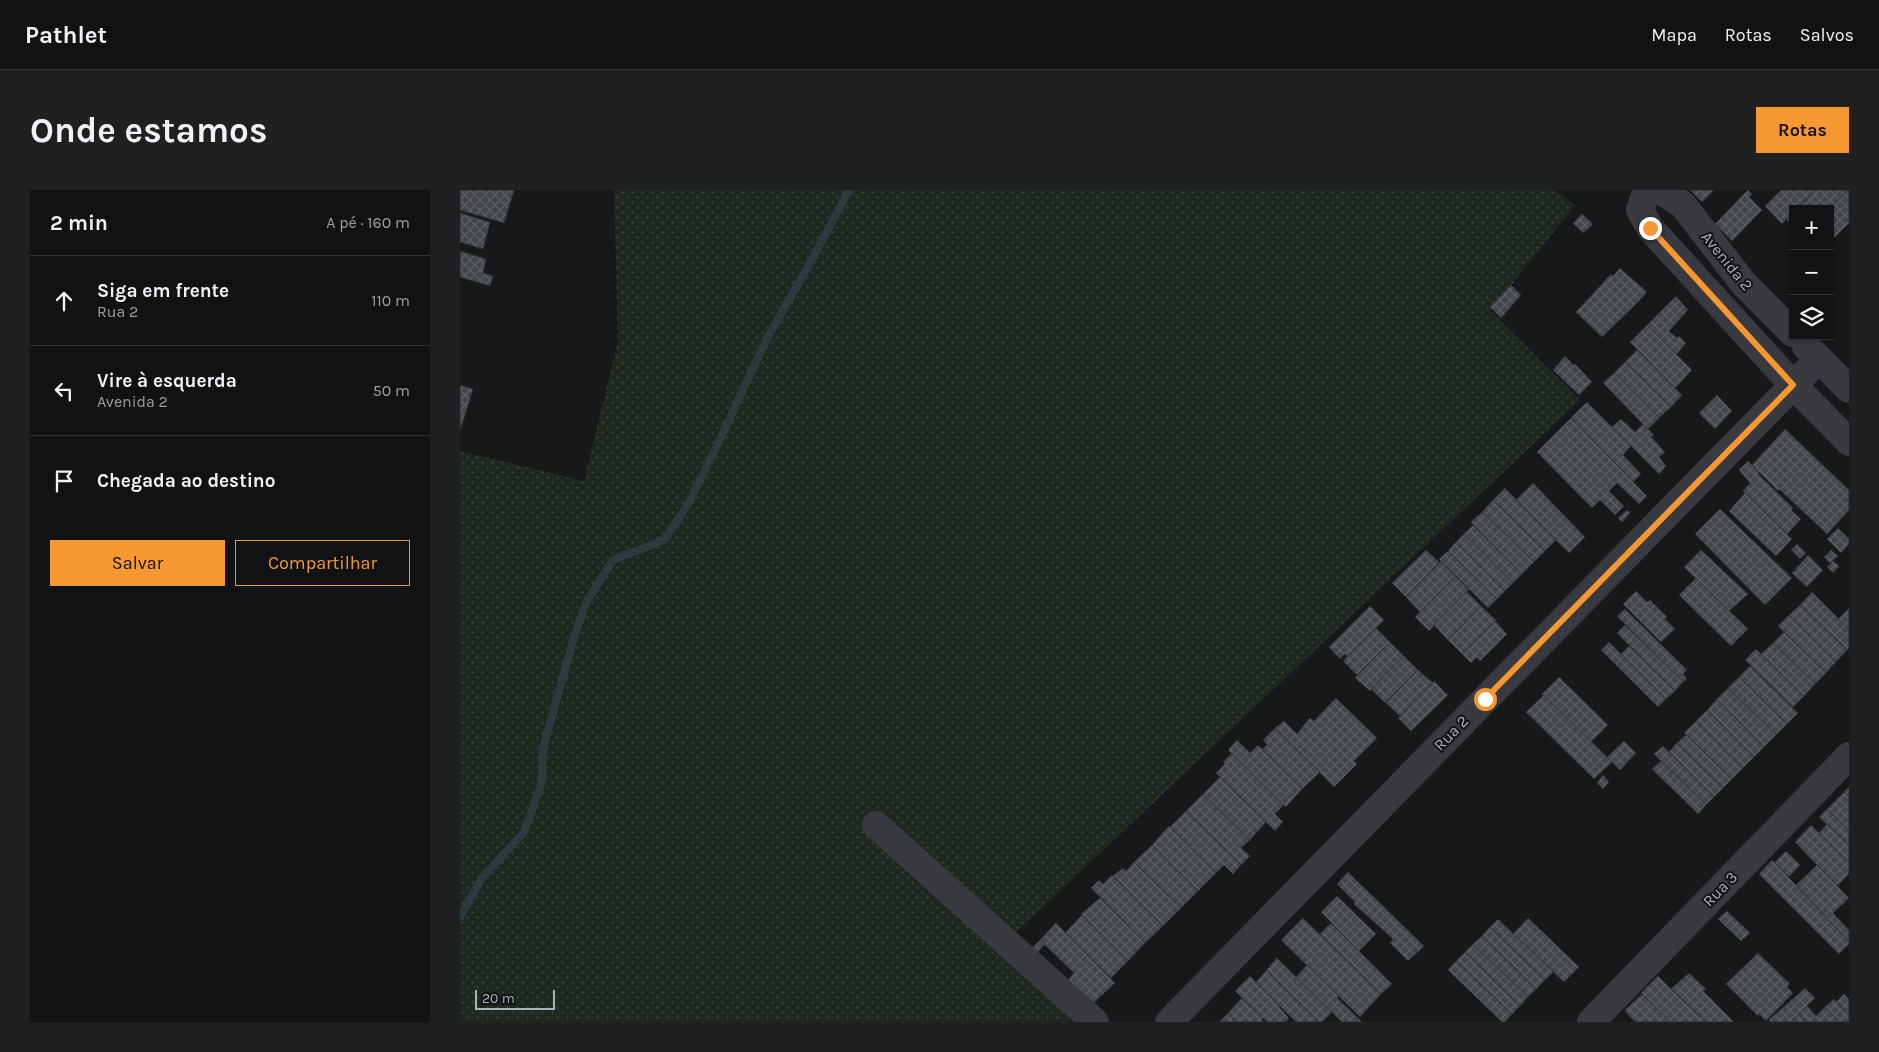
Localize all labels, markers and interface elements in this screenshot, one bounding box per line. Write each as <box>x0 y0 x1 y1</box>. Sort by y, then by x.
text: Pathlet <box>25 21 107 49</box>
text: Mapa <box>1651 24 1697 46</box>
text: Rotas <box>1725 24 1772 46</box>
text: Salvos <box>1800 24 1854 46</box>
button: Rotas <box>1756 107 1849 153</box>
text: Onde estamos <box>30 110 267 151</box>
map controls <box>1789 205 1834 340</box>
button: + <box>1789 205 1834 250</box>
text: 2 min <box>50 211 108 235</box>
text: A pé · 160 m <box>326 213 410 232</box>
route end <box>1639 217 1662 240</box>
street label: Avenida 2 <box>1697 227 1757 295</box>
button: − <box>1789 250 1834 295</box>
text: Siga em frente <box>97 280 229 302</box>
icon: ahead <box>50 287 78 315</box>
text: 110 m <box>371 291 410 310</box>
button: layers <box>1789 295 1834 340</box>
text: Rua 2 <box>97 302 138 321</box>
text: Vire à esquerda <box>97 370 237 392</box>
icon: left <box>50 377 78 405</box>
text: 50 m <box>373 381 410 400</box>
text: Avenida 2 <box>97 392 168 411</box>
icon: arrive <box>50 467 78 495</box>
text: Chegada ao destino <box>97 470 275 492</box>
button: Salvar <box>50 540 225 586</box>
button: Compartilhar <box>235 540 410 586</box>
route start <box>1474 688 1497 711</box>
street label: Rua 2 <box>1430 712 1472 754</box>
street label: Rua 3 <box>1699 867 1741 911</box>
scale bar <box>475 987 555 1010</box>
text: 20 m <box>482 990 515 1007</box>

